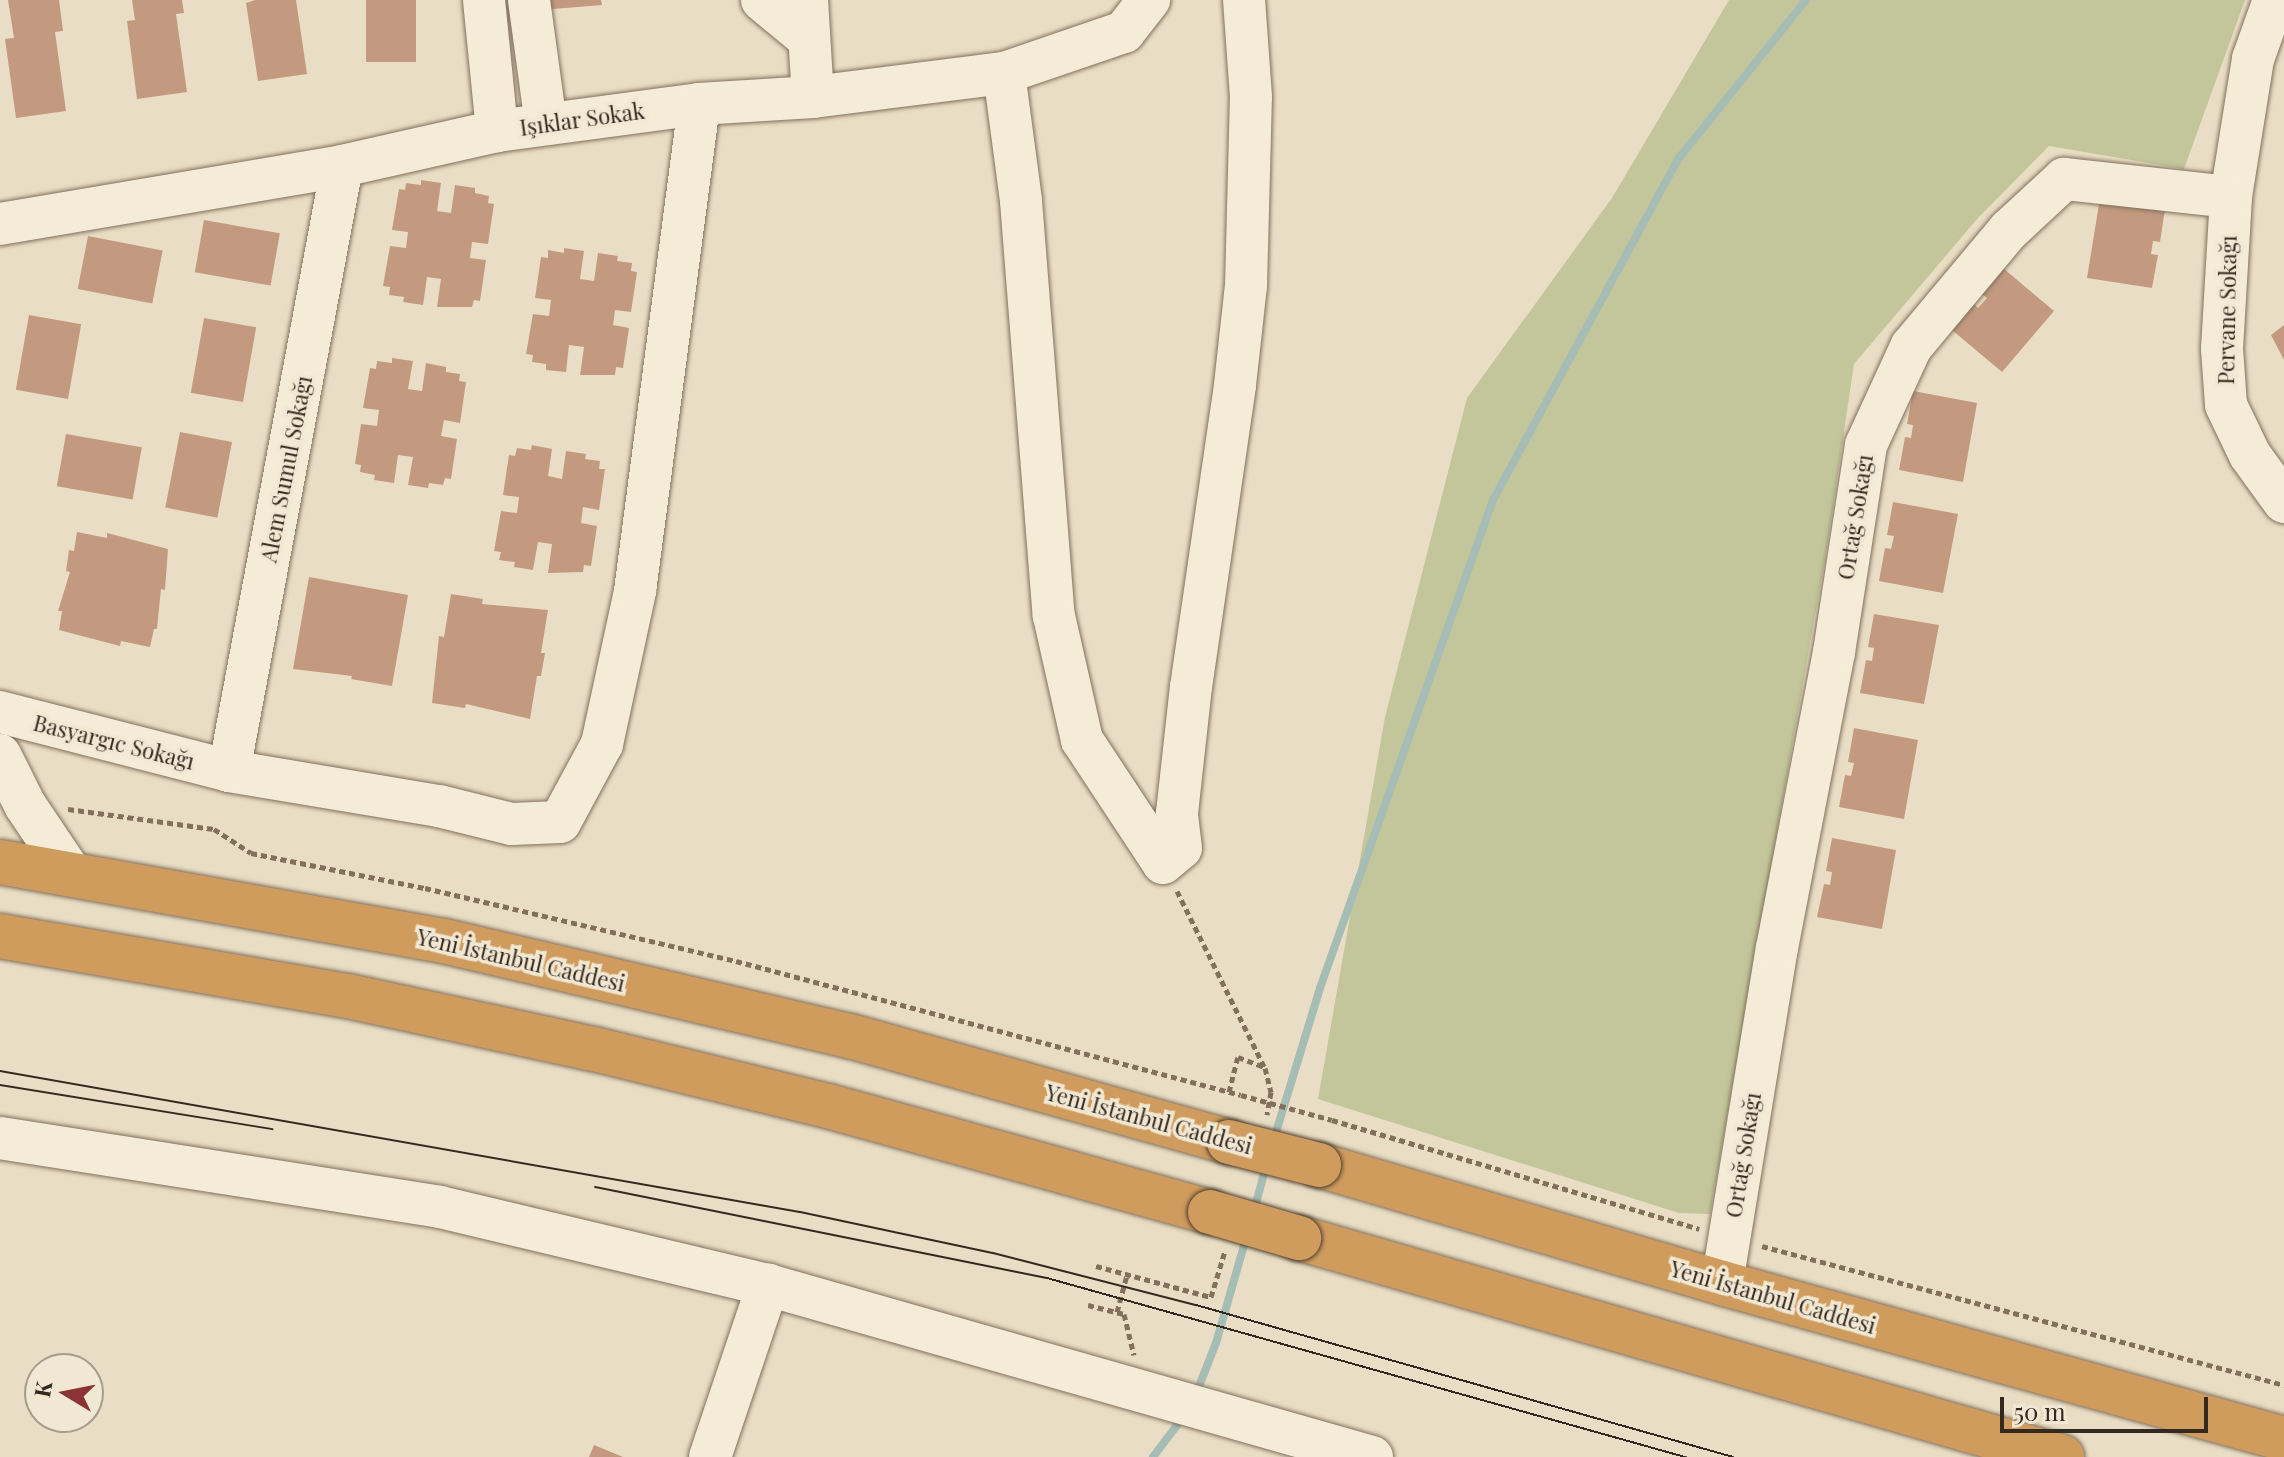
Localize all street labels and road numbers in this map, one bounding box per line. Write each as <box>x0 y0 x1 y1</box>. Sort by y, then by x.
street label: Işıklar Sokak <box>518 97 646 141</box>
street label: Pervane Sokağı <box>2212 235 2242 385</box>
street label: Alem Sumul Sokağı <box>255 374 317 564</box>
street label: Ortağ Sokağı <box>1832 452 1878 582</box>
street label: Basyargıc Sokağı <box>31 709 197 775</box>
street label: Yeni İstanbul Caddesi <box>414 923 628 997</box>
street label: Yeni İstanbul Caddesi <box>1043 1079 1255 1159</box>
street label: Ortağ Sokağı <box>1720 1090 1766 1220</box>
street label: Yeni İstanbul Caddesi <box>1667 1255 1879 1339</box>

